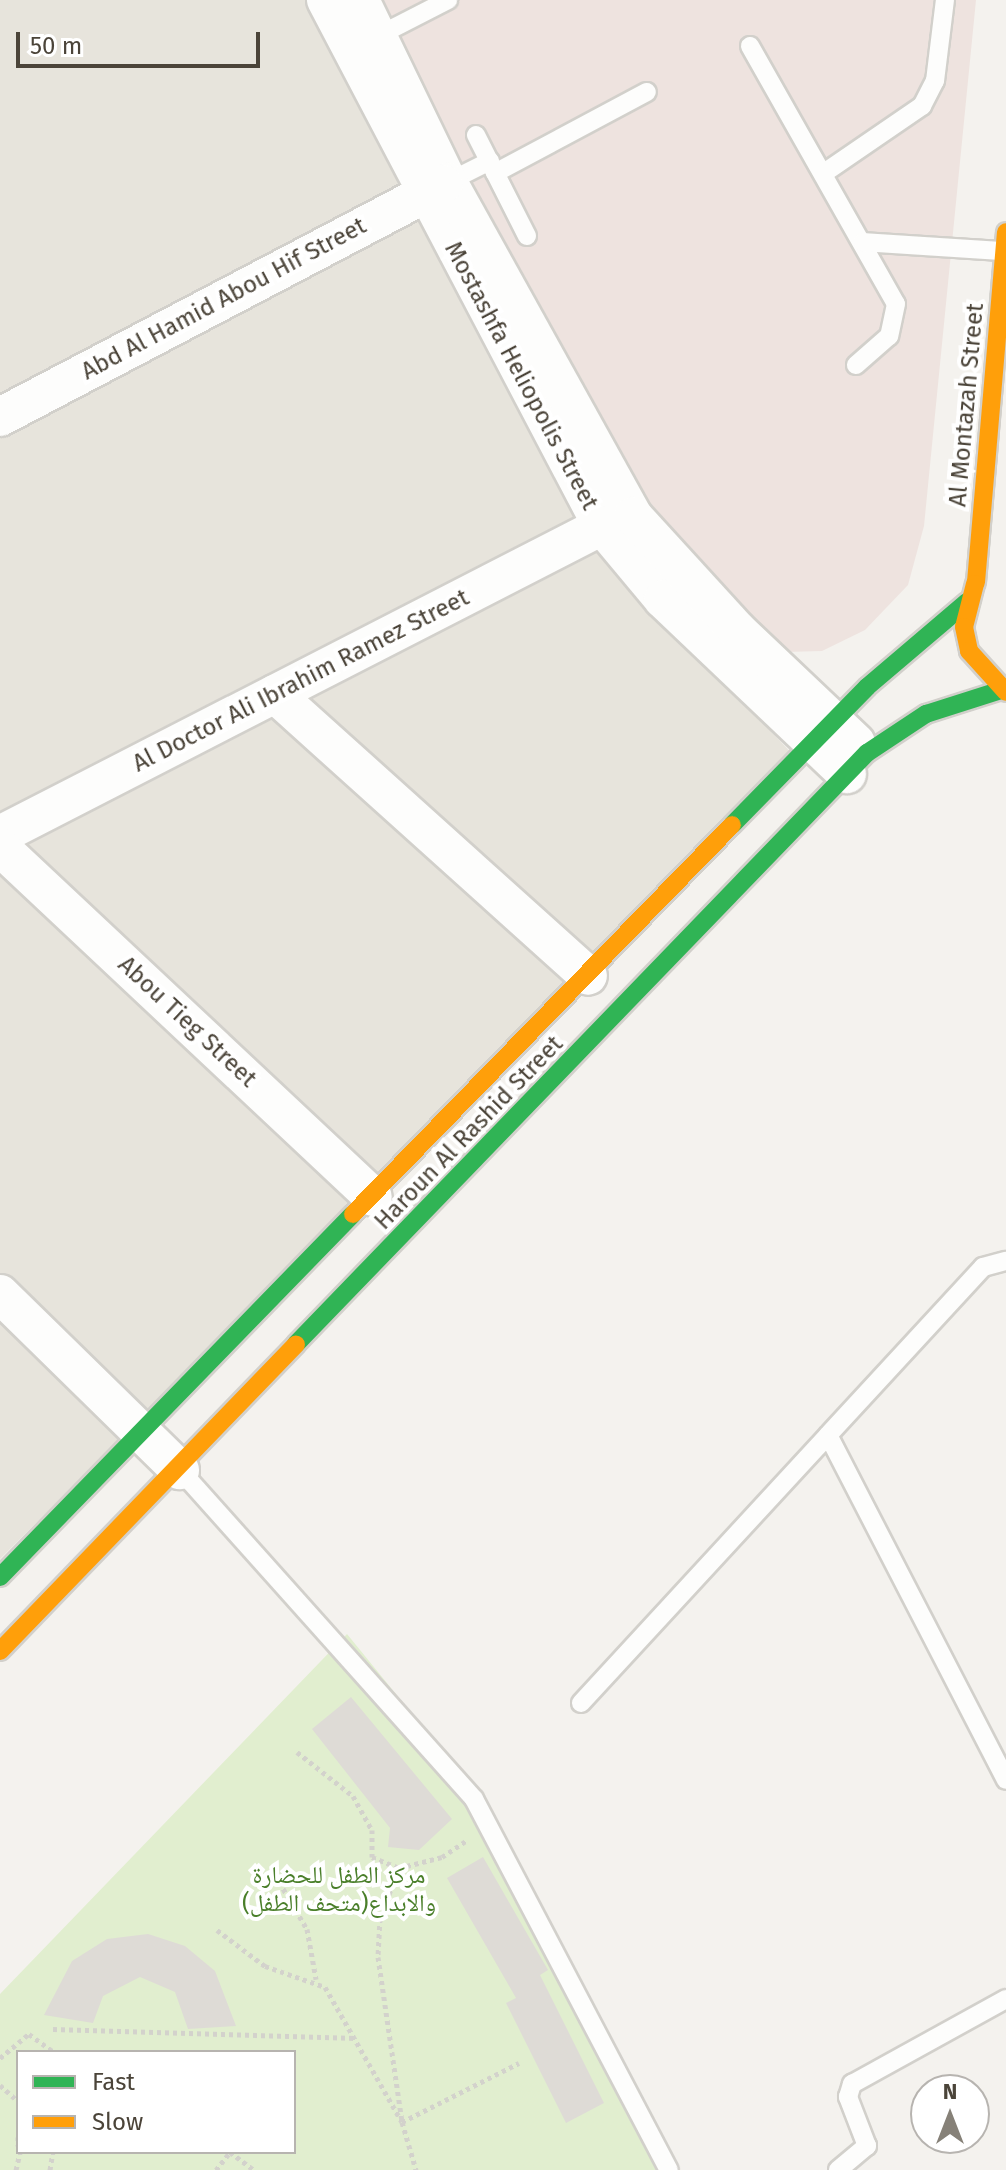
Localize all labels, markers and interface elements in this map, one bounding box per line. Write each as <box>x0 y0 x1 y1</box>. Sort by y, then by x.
scale bar <box>20 16 264 66</box>
text: 50 m <box>30 32 82 60</box>
street label: Abd Al Hamid Abou Hif Street <box>77 212 371 386</box>
street label: Mostashfa Heliopolis Street <box>438 237 604 515</box>
street label: Al Montazah Street <box>944 302 990 508</box>
street label: Al Doctor Ali Ibrahim Ramez Street <box>128 583 474 779</box>
street label: Abou Tieg Street <box>112 951 262 1093</box>
street label: Haroun Al Rashid Street <box>369 1030 569 1236</box>
park label: مركز الطفل للحضارة والابداع(متحف الطفل) <box>242 1862 436 1918</box>
legend <box>16 2050 296 2154</box>
text: Fast <box>92 2068 135 2096</box>
north arrow <box>910 2074 990 2154</box>
text: N <box>943 2078 957 2105</box>
text: Slow <box>92 2108 143 2136</box>

